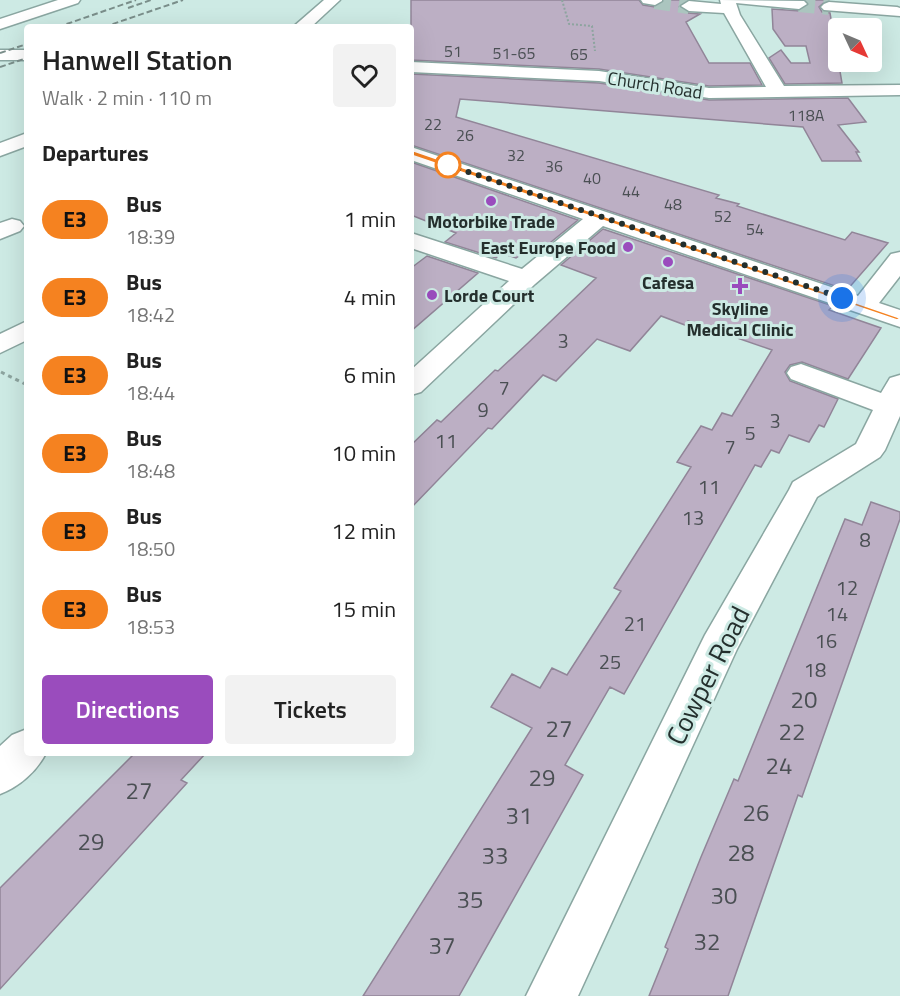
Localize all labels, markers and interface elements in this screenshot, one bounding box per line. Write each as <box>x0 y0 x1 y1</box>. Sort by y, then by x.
north arrow <box>828 18 882 72</box>
map controls <box>828 18 882 72</box>
text: Hanwell Station <box>42 38 233 81</box>
house number: 51 <box>444 39 462 63</box>
house number: 51-65 <box>493 41 535 65</box>
house number: 65 <box>570 42 588 66</box>
button: heart <box>333 44 396 107</box>
street label: Church Road <box>606 64 704 106</box>
text: Walk · 2 min · 110 m <box>42 82 212 113</box>
house number: 118A <box>788 103 825 127</box>
house number: 22 <box>424 112 442 136</box>
house number: 26 <box>456 123 474 147</box>
text: Departures <box>42 136 149 170</box>
house number: 32 <box>507 143 525 167</box>
unlabelled marker <box>435 152 461 178</box>
house number: 36 <box>545 154 563 178</box>
house number: 40 <box>583 166 601 190</box>
house number: 44 <box>622 179 640 203</box>
text: Bus <box>126 187 162 221</box>
house number: 48 <box>664 192 682 216</box>
marker: Motorbike Trade <box>484 194 498 208</box>
text: 1 min <box>344 202 396 236</box>
text: E3 <box>63 203 87 235</box>
house number: 52 <box>714 204 732 228</box>
place label: Motorbike Trade <box>427 208 555 235</box>
house number: 54 <box>746 217 764 241</box>
text: 18:39 <box>126 221 175 252</box>
place label: East Europe Food <box>480 234 616 261</box>
marker: East Europe Food <box>621 240 635 254</box>
marker: Cafesa <box>661 255 675 269</box>
text: Bus <box>126 265 162 299</box>
place label: Cafesa <box>642 269 694 296</box>
marker: Skyline Medical Clinic <box>731 277 749 295</box>
text: 4 min <box>344 280 396 314</box>
text: E3 <box>63 281 87 313</box>
place label: Lorde Court <box>444 282 535 309</box>
your location <box>827 283 857 313</box>
marker: Lorde Court <box>425 288 439 302</box>
place label: Skyline Medical Clinic <box>687 295 794 343</box>
text: 18:42 <box>126 299 175 330</box>
house number: 3 <box>557 325 569 356</box>
text: Bus <box>126 343 162 377</box>
text: 6 min <box>344 358 396 392</box>
text: E3 <box>63 359 87 391</box>
house number: 7 <box>498 372 510 403</box>
text: 18:44 <box>126 377 175 408</box>
house number: 9 <box>477 394 489 425</box>
house number: 3 <box>769 405 781 436</box>
house number: 5 <box>744 417 756 448</box>
text: Bus <box>126 421 162 455</box>
house number: 11 <box>435 425 457 456</box>
house number: 7 <box>724 431 736 462</box>
text: 10 min <box>331 436 396 470</box>
text: E3 <box>63 437 87 469</box>
text: 18:48 <box>126 455 175 486</box>
house number: 11 <box>698 471 720 502</box>
text: Bus <box>126 499 162 533</box>
house number: 13 <box>682 502 704 533</box>
text: 12 min <box>331 514 396 548</box>
text: E3 <box>63 515 87 547</box>
house number: 8 <box>859 524 871 555</box>
text: 18:50 <box>126 533 175 564</box>
house number: 12 <box>836 572 858 603</box>
text: Bus <box>126 577 162 611</box>
text: 15 min <box>331 592 396 626</box>
text: E3 <box>63 593 87 625</box>
house number: 14 <box>826 598 848 629</box>
street label: Cowper Road <box>655 599 759 751</box>
house number: 21 <box>624 608 646 639</box>
text: 18:53 <box>126 611 175 642</box>
house number: 16 <box>815 625 837 656</box>
house number: 25 <box>599 646 621 677</box>
house number: 18 <box>804 654 826 685</box>
button: Directions <box>42 675 213 744</box>
button: Tickets <box>225 675 396 744</box>
house number: 20 <box>791 681 817 717</box>
house number: 27 <box>546 710 572 746</box>
house number: 22 <box>779 713 805 749</box>
house number: 24 <box>766 747 792 783</box>
house number: 29 <box>529 759 555 795</box>
house number: 27 <box>126 772 152 808</box>
house number: 26 <box>743 794 769 830</box>
house number: 31 <box>506 797 532 833</box>
house number: 29 <box>78 823 104 859</box>
house number: 28 <box>728 834 754 870</box>
house number: 33 <box>482 837 508 873</box>
house number: 30 <box>711 877 737 913</box>
house number: 35 <box>457 881 483 917</box>
house number: 32 <box>694 923 720 959</box>
house number: 37 <box>429 927 455 963</box>

